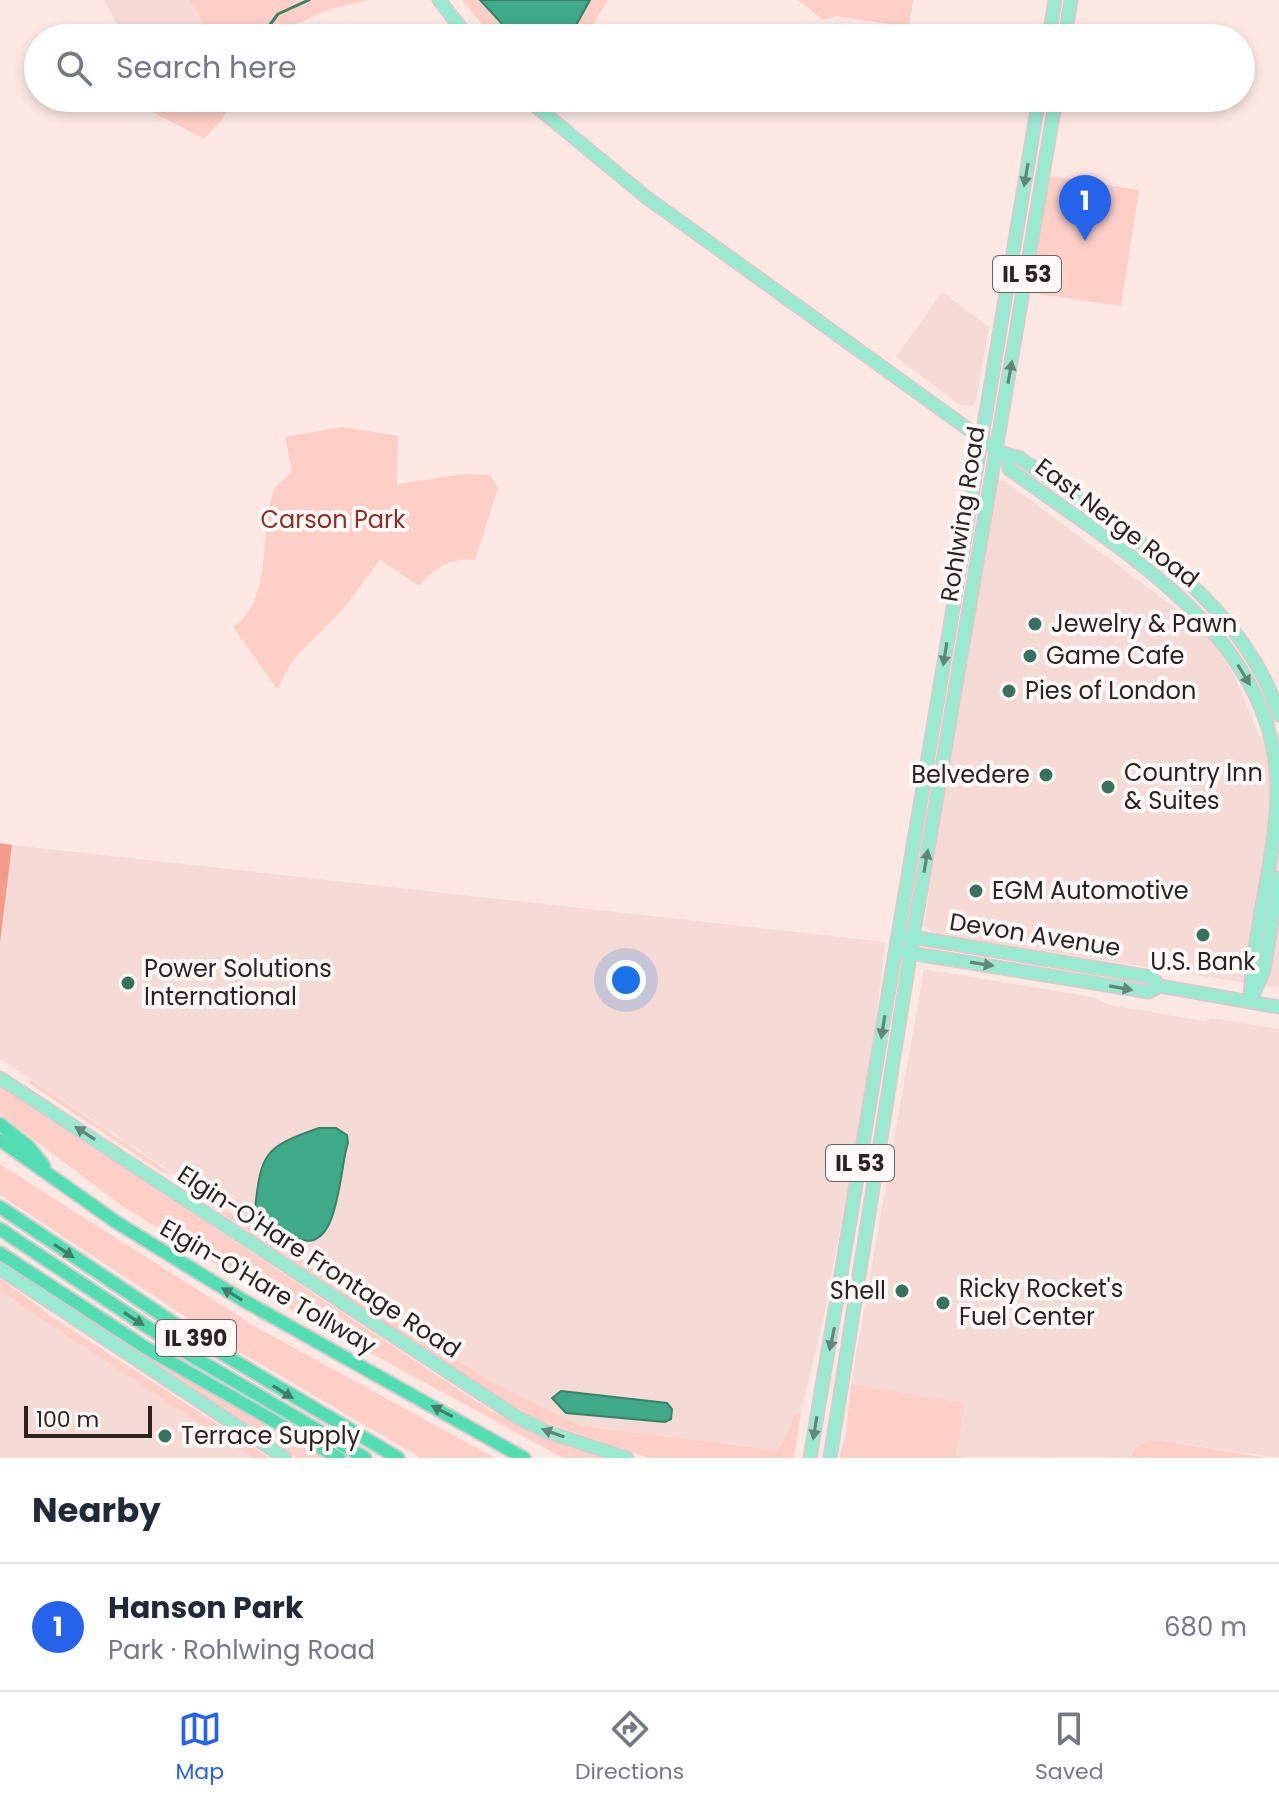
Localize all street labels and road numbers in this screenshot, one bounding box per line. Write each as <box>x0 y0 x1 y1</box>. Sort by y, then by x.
road number: IL 53 <box>993 256 1061 292</box>
street label: Rohlwing Road <box>932 424 993 604</box>
street label: East Nerge Road <box>1029 450 1206 595</box>
street label: Devon Avenue <box>947 905 1123 964</box>
road number: IL 53 <box>826 1145 894 1181</box>
street label: Elgin-O'Hare Frontage Road <box>171 1158 467 1366</box>
street label: Elgin-O'Hare Tollway <box>154 1211 383 1362</box>
road number: IL 390 <box>156 1320 236 1356</box>

